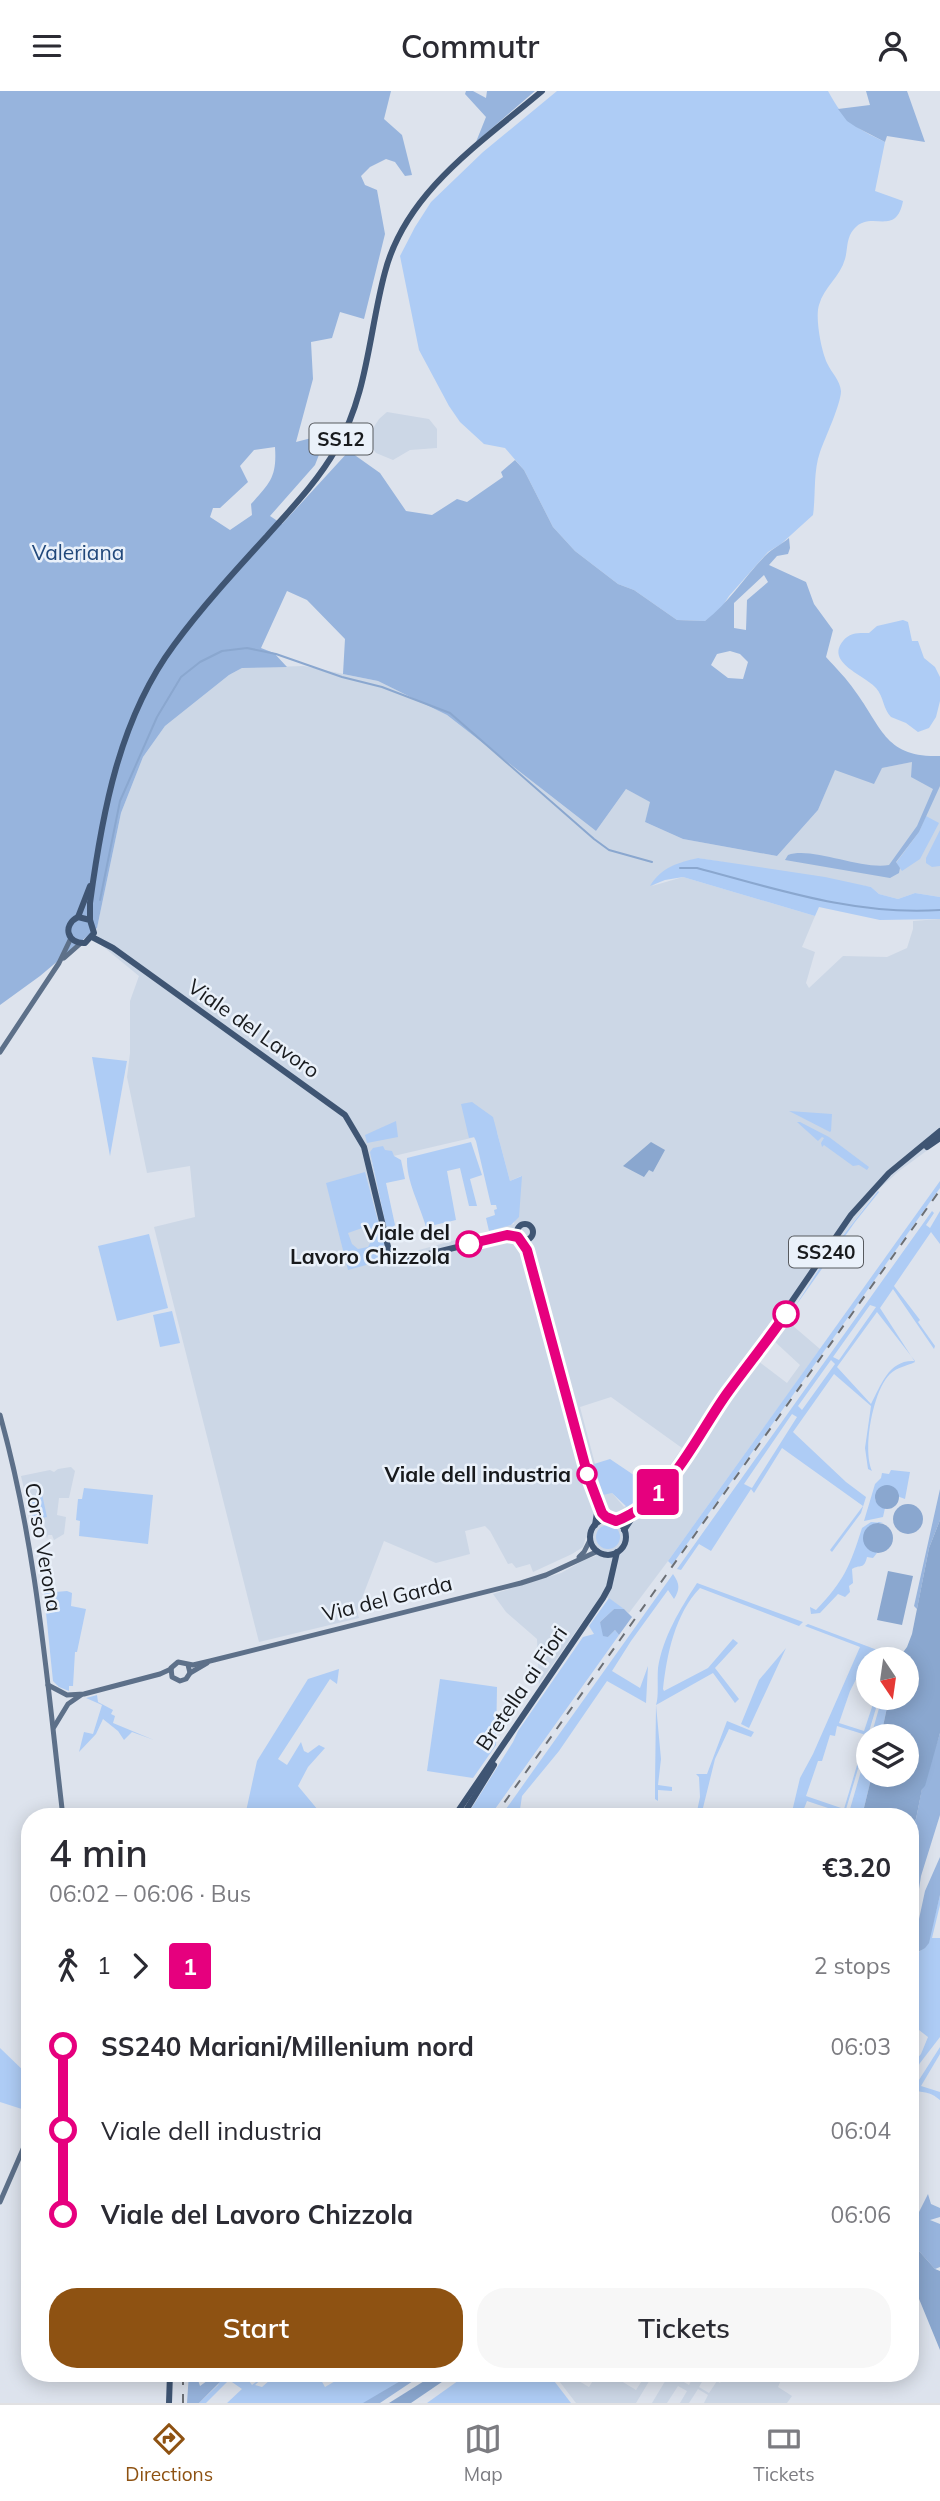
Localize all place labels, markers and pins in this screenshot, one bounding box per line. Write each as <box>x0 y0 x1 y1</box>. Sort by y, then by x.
place label: Viale del Lavoro Chizzola <box>290 1219 450 1269</box>
marker: Viale del Lavoro Chizzola <box>456 1231 482 1257</box>
unlabelled marker <box>773 1301 799 1327</box>
place label: Viale dell industria <box>384 1461 571 1487</box>
marker: Viale dell industria <box>577 1464 597 1484</box>

